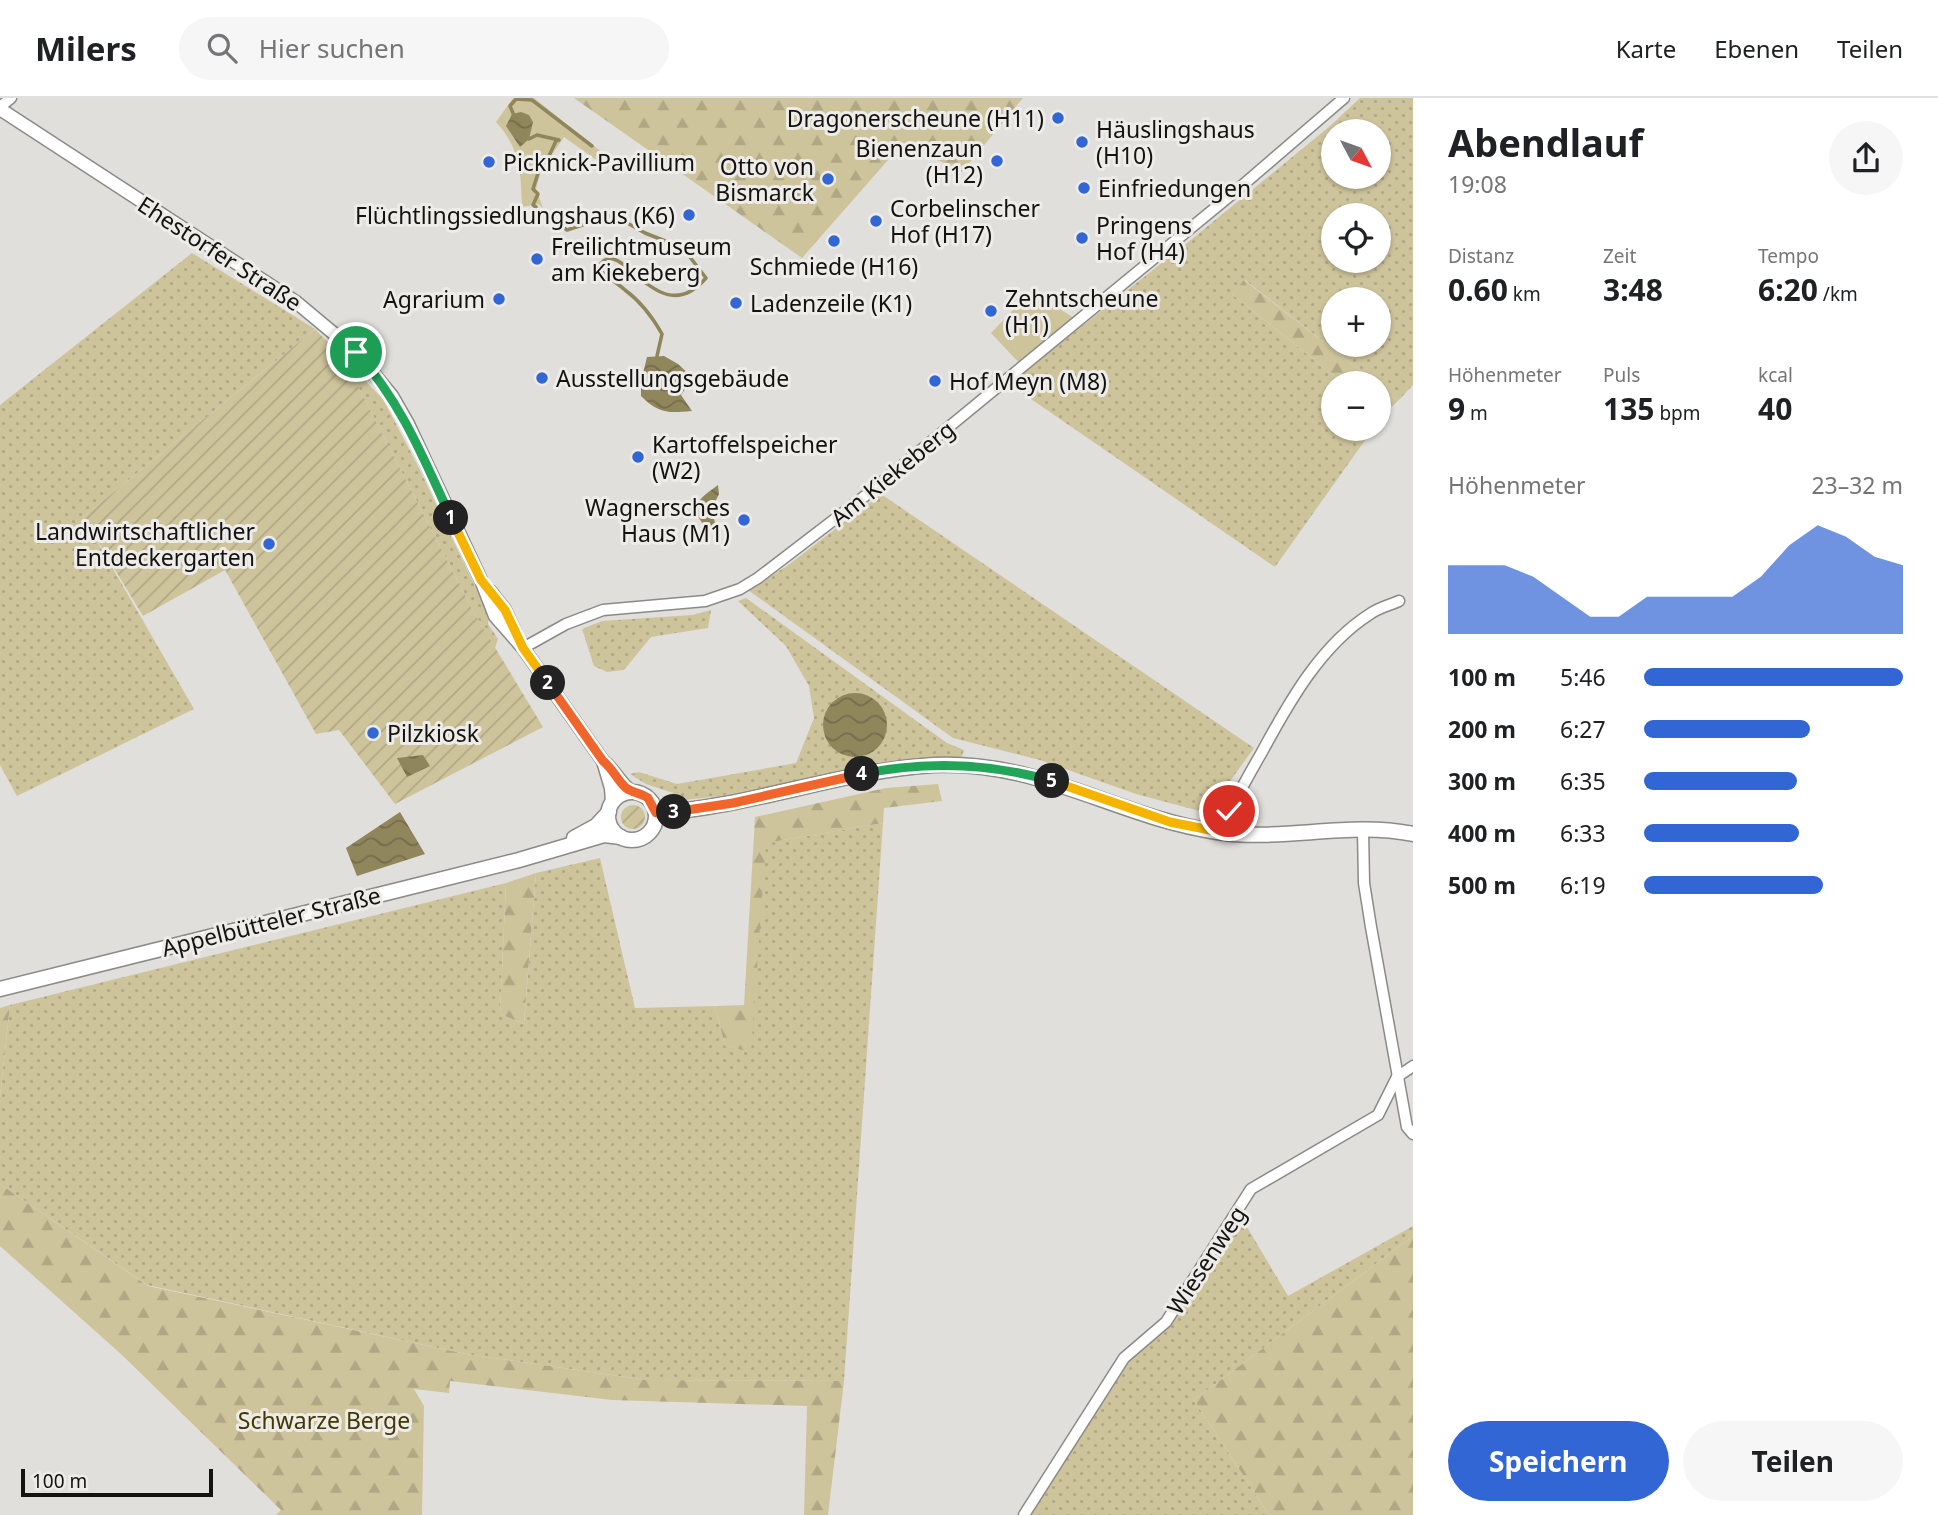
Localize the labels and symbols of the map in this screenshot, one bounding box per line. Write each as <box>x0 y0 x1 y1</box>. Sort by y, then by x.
place label: Dragonerscheune (H11) <box>787 102 1044 134</box>
marker: Dragonerscheune (H11) <box>1050 110 1066 126</box>
place label: Häuslingshaus (H10) <box>1096 113 1255 171</box>
north arrow <box>1321 119 1391 189</box>
place label: Bienenzaun (H12) <box>856 132 983 190</box>
marker: Häuslingshaus (H10) <box>1074 134 1090 150</box>
place label: Picknick-Pavillium <box>503 146 695 178</box>
place label: Otto von Bismarck <box>715 150 815 208</box>
marker: Bienenzaun (H12) <box>989 153 1005 169</box>
marker: Picknick-Pavillium <box>481 154 497 170</box>
marker: Otto von Bismarck <box>820 171 836 187</box>
place label: Einfriedungen <box>1098 172 1251 204</box>
marker: Einfriedungen <box>1076 180 1092 196</box>
street label: Ehestorfer Straße <box>132 188 308 318</box>
place label: Corbelinscher Hof (H17) <box>890 192 1040 250</box>
place label: Flüchtlingssiedlungshaus (K6) <box>355 199 675 231</box>
marker: Flüchtlingssiedlungshaus (K6) <box>681 207 697 223</box>
place label: Pringens Hof (H4) <box>1096 209 1192 267</box>
marker: Corbelinscher Hof (H17) <box>868 213 884 229</box>
place label: Freilichtmuseum am Kiekeberg <box>551 230 732 288</box>
marker: Pringens Hof (H4) <box>1074 230 1090 246</box>
marker: Schmiede (H16) <box>826 233 842 249</box>
place label: Schmiede (H16) <box>750 250 918 282</box>
marker: Freilichtmuseum am Kiekeberg <box>529 251 545 267</box>
place label: Zehntscheune (H1) <box>1005 282 1159 340</box>
place label: Agrarium <box>383 283 485 315</box>
place label: Ladenzeile (K1) <box>750 287 912 319</box>
marker: Agrarium <box>491 291 507 307</box>
marker: Ladenzeile (K1) <box>728 295 744 311</box>
marker: Zehntscheune (H1) <box>983 303 999 319</box>
pin <box>326 322 386 382</box>
place label: Ausstellungsgebäude <box>556 362 789 394</box>
place label: Hof Meyn (M8) <box>949 365 1107 397</box>
marker: Ausstellungsgebäude <box>534 370 550 386</box>
marker: Hof Meyn (M8) <box>927 373 943 389</box>
street label: Am Kiekeberg <box>823 413 961 533</box>
place label: Kartoffelspeicher (W2) <box>652 428 838 486</box>
marker: Kartoffelspeicher (W2) <box>630 449 646 465</box>
place label: Wagnersches Haus (M1) <box>585 491 730 549</box>
pin: 1 <box>434 500 468 536</box>
marker: Wagnersches Haus (M1) <box>736 512 752 528</box>
place label: Landwirtschaftlicher Entdeckergarten <box>35 515 255 573</box>
marker: Landwirtschaftlicher Entdeckergarten <box>261 536 277 552</box>
pin: 2 <box>530 666 566 700</box>
place label: Pilzkiosk <box>387 717 480 749</box>
marker: Pilzkiosk <box>365 725 381 741</box>
pin: 4 <box>844 756 880 792</box>
pin: 5 <box>1034 764 1070 798</box>
pin <box>1199 781 1259 841</box>
pin: 3 <box>656 794 692 830</box>
street label: Appelbütteler Straße <box>158 878 384 964</box>
street label: Wiesenweg <box>1159 1199 1253 1321</box>
park label: Schwarze Berge <box>238 1404 410 1436</box>
scale bar <box>21 1466 214 1498</box>

